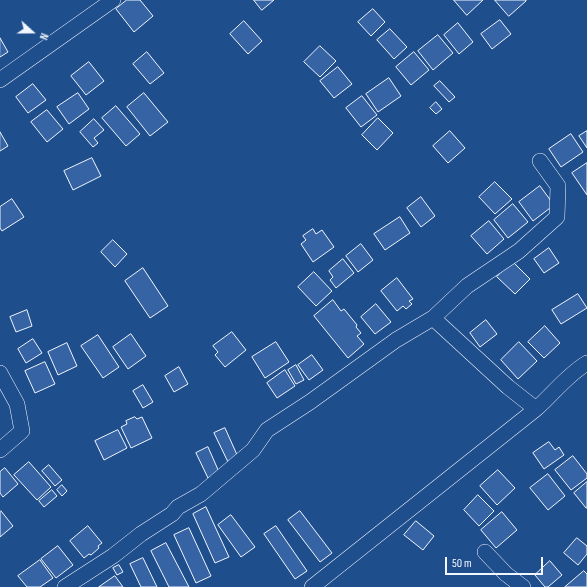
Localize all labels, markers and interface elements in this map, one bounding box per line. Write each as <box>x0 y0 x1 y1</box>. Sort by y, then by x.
north arrow <box>12 12 52 52</box>
text: N <box>37 31 51 42</box>
scale bar <box>447 549 545 575</box>
text: 50 m <box>452 556 472 571</box>

